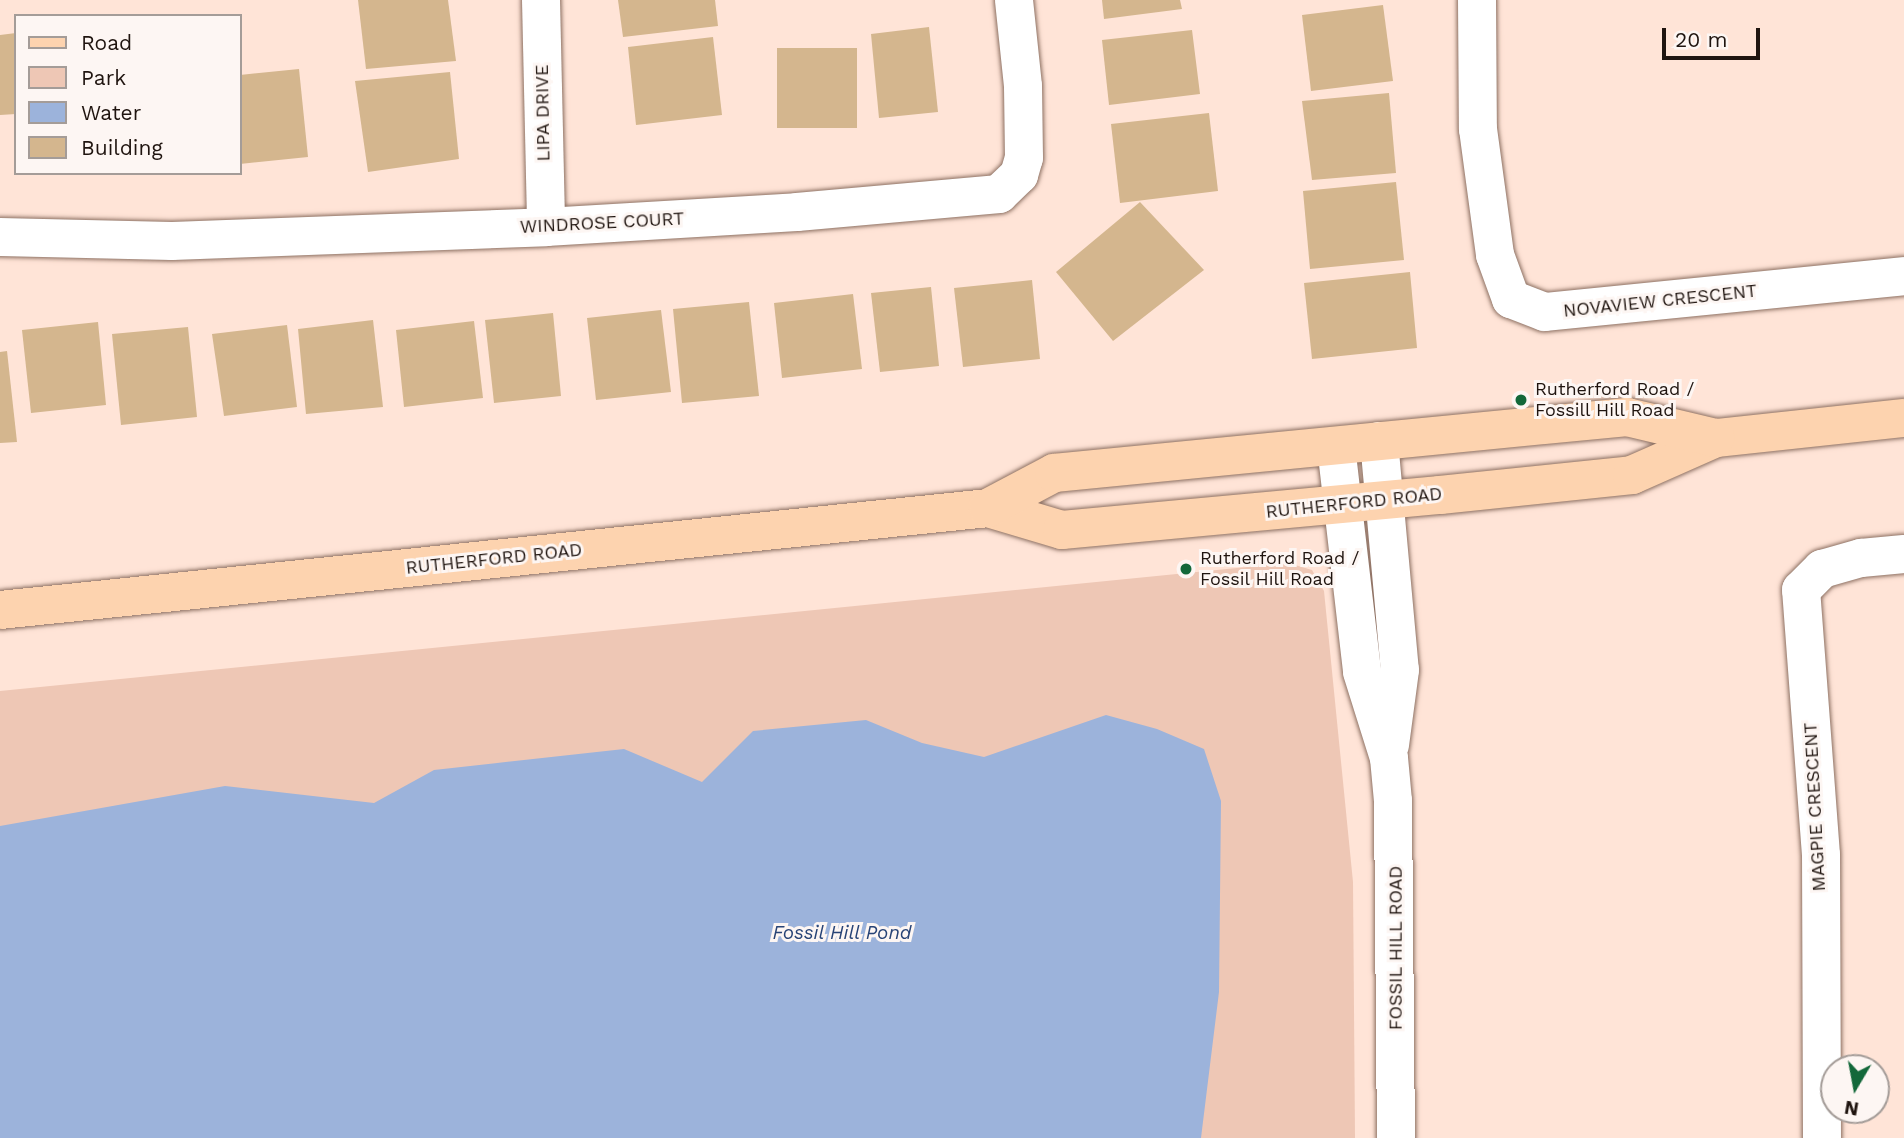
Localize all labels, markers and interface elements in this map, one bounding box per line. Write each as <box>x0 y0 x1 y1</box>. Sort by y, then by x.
legend <box>14 14 242 175</box>
scale bar <box>1666 14 1764 58</box>
text: 20 m <box>1675 27 1727 52</box>
text: Road <box>81 30 132 55</box>
street label: LIPA DRIVE <box>531 64 555 162</box>
text: Park <box>81 65 126 90</box>
text: Water <box>81 100 141 125</box>
text: Building <box>81 135 163 160</box>
street label: WINDROSE COURT <box>519 208 685 238</box>
street label: NOVAVIEW CRESCENT <box>1562 280 1758 322</box>
place label: Rutherford Road / Fossill Hill Road <box>1535 379 1694 422</box>
marker: Rutherford Road / Fossill Hill Road <box>1513 392 1529 408</box>
street label: RUTHERFORD ROAD <box>1265 483 1443 523</box>
street label: RUTHERFORD ROAD <box>405 539 583 579</box>
place label: Rutherford Road / Fossil Hill Road <box>1200 548 1359 590</box>
marker: Rutherford Road / Fossil Hill Road <box>1178 561 1194 577</box>
street label: MAGPIE CRESCENT <box>1800 722 1830 892</box>
street label: FOSSIL HILL ROAD <box>1385 865 1407 1031</box>
water label: Fossil Hill Pond <box>772 922 912 944</box>
north arrow <box>1820 1054 1890 1124</box>
text: N <box>1843 1096 1861 1121</box>

